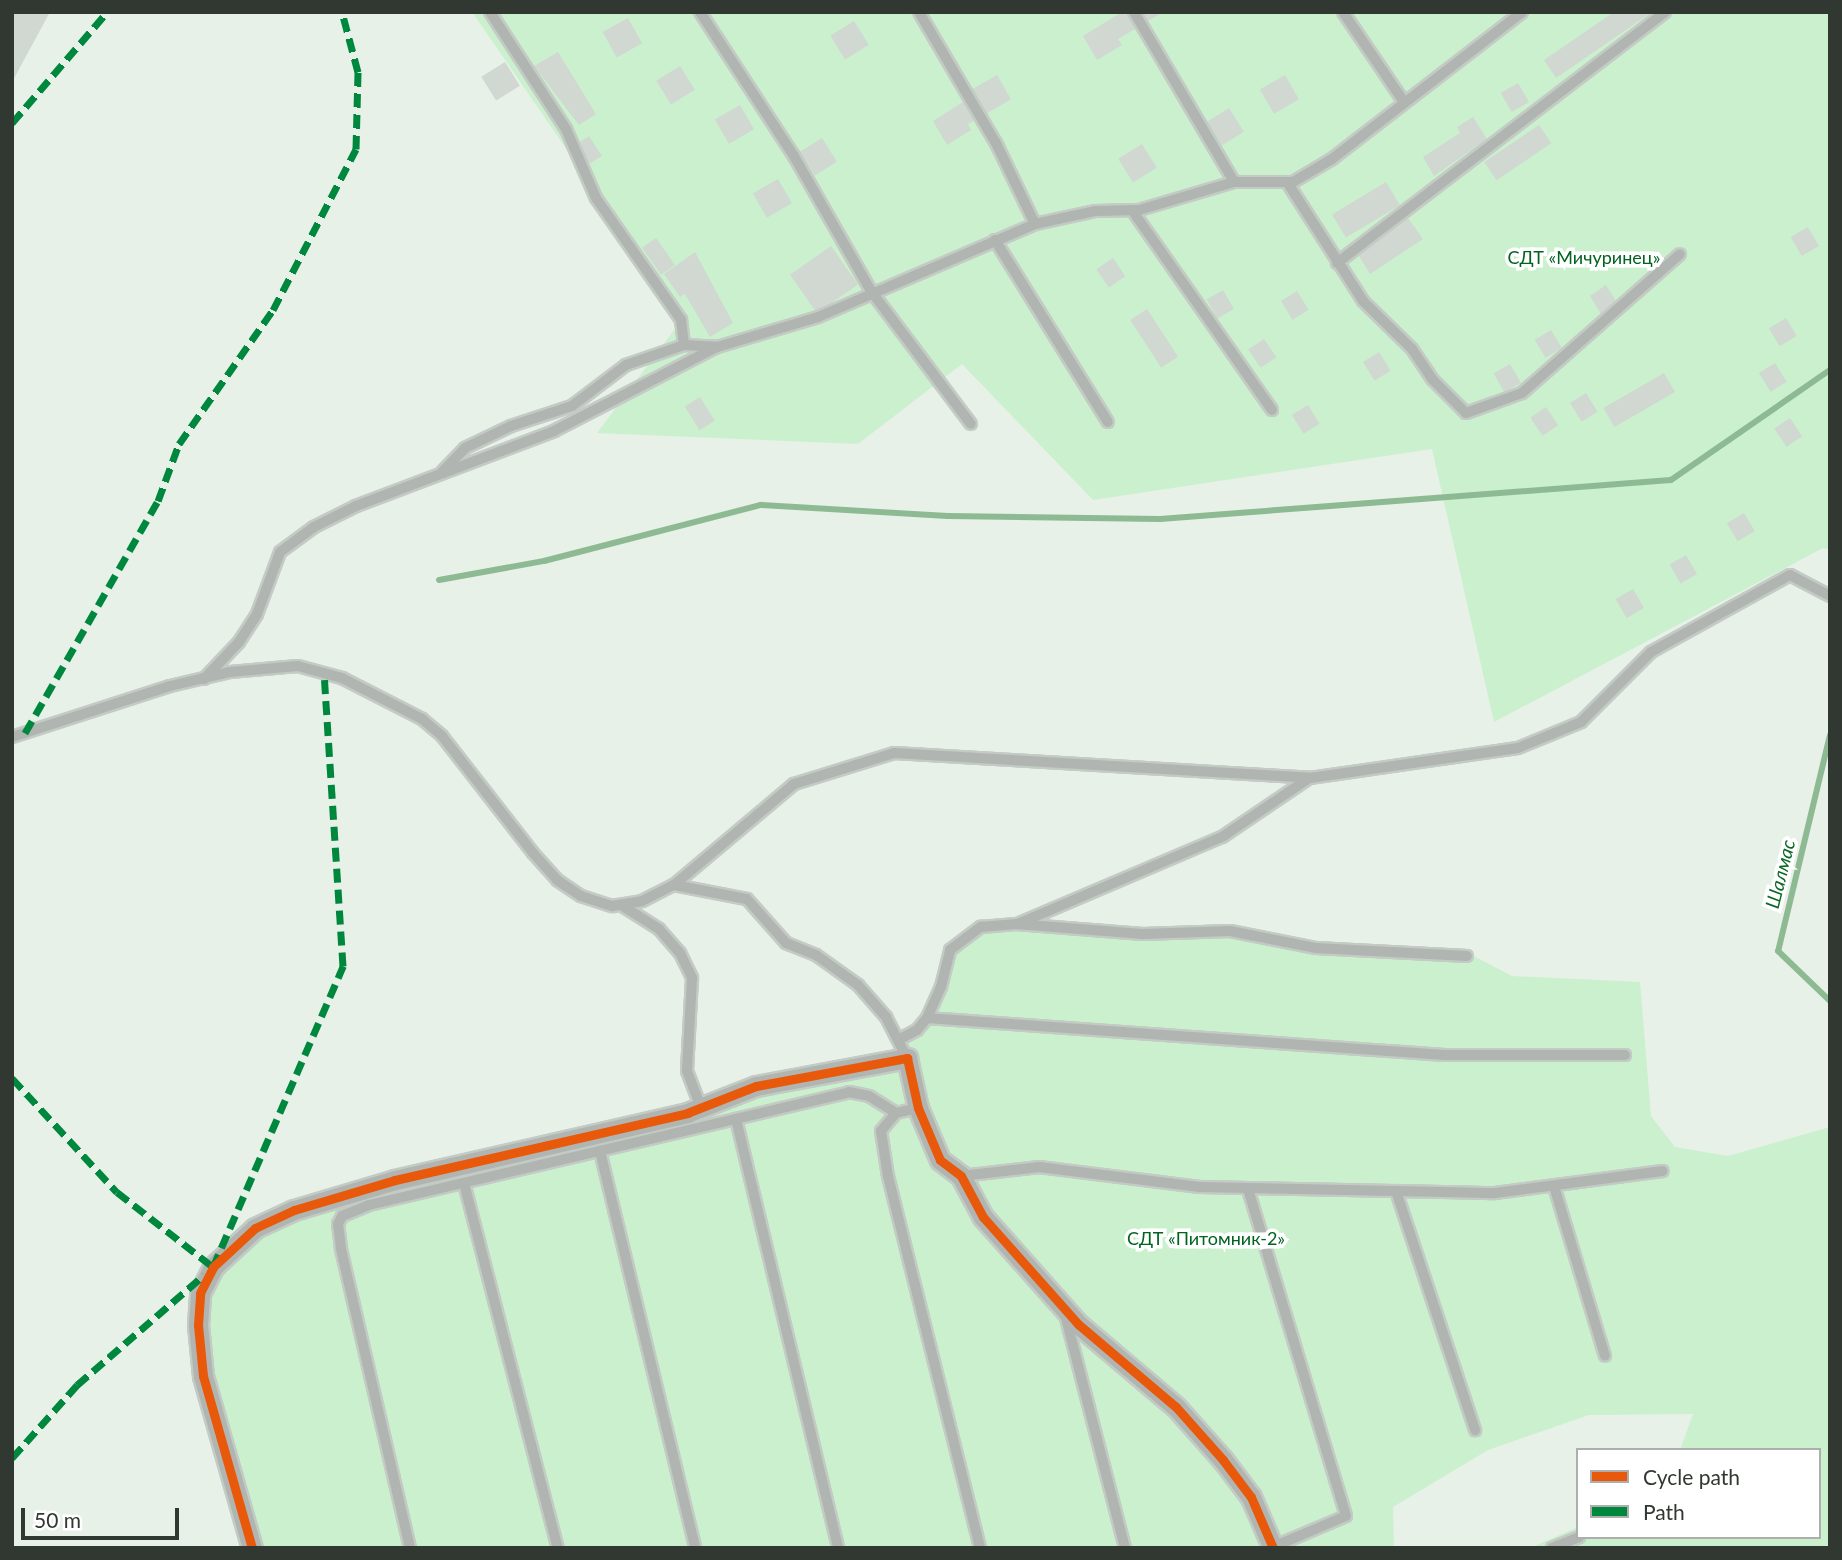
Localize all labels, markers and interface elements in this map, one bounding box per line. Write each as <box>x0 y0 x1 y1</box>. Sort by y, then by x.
park label: СДТ «Мичуринец» <box>1508 246 1660 268</box>
water label: Шалмас <box>1760 837 1800 911</box>
park label: СДТ «Питомник-2» <box>1127 1227 1285 1249</box>
legend <box>1576 1448 1821 1539</box>
text: Cycle path <box>1643 1464 1740 1489</box>
scale bar <box>24 1494 182 1538</box>
text: Path <box>1643 1499 1685 1524</box>
text: 50 m <box>34 1507 81 1532</box>

